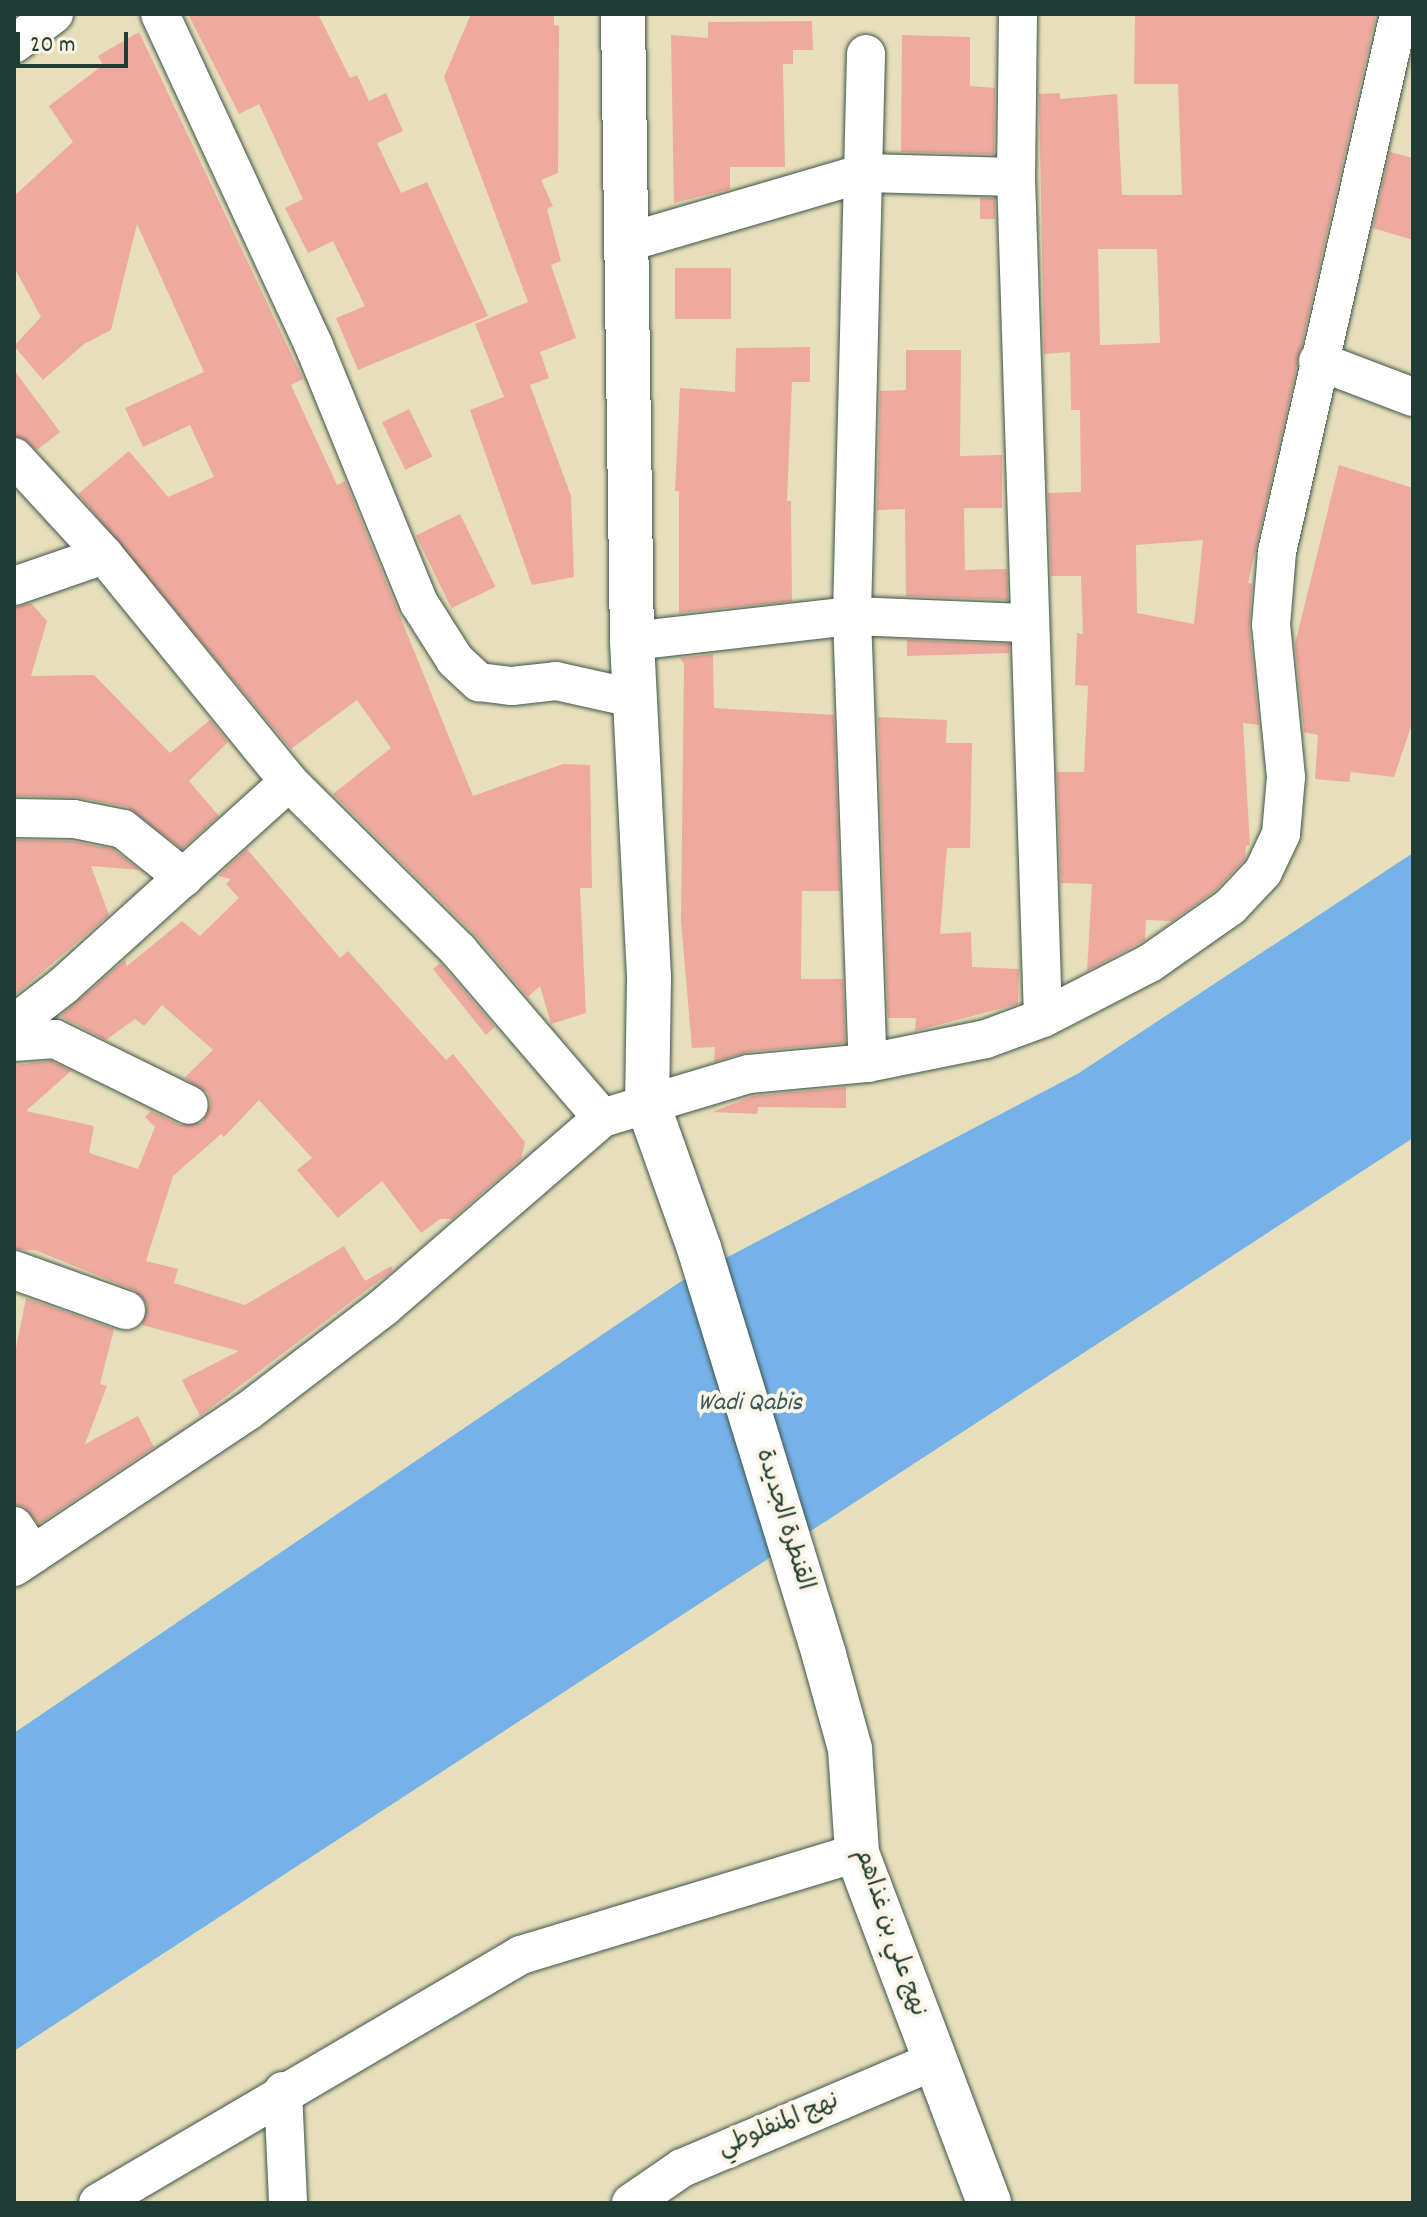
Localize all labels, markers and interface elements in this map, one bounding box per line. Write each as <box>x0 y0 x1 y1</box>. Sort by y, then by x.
scale bar <box>20 16 132 66</box>
text: 20 m <box>30 29 76 63</box>
water label: Wadi Qabis <box>698 1388 802 1420</box>
street label: القنطرة الجديدة <box>748 1446 818 1594</box>
street label: نهج علي بن غذاهم <box>847 1845 931 2021</box>
street label: نهج المنفلوطي <box>714 2088 844 2164</box>

